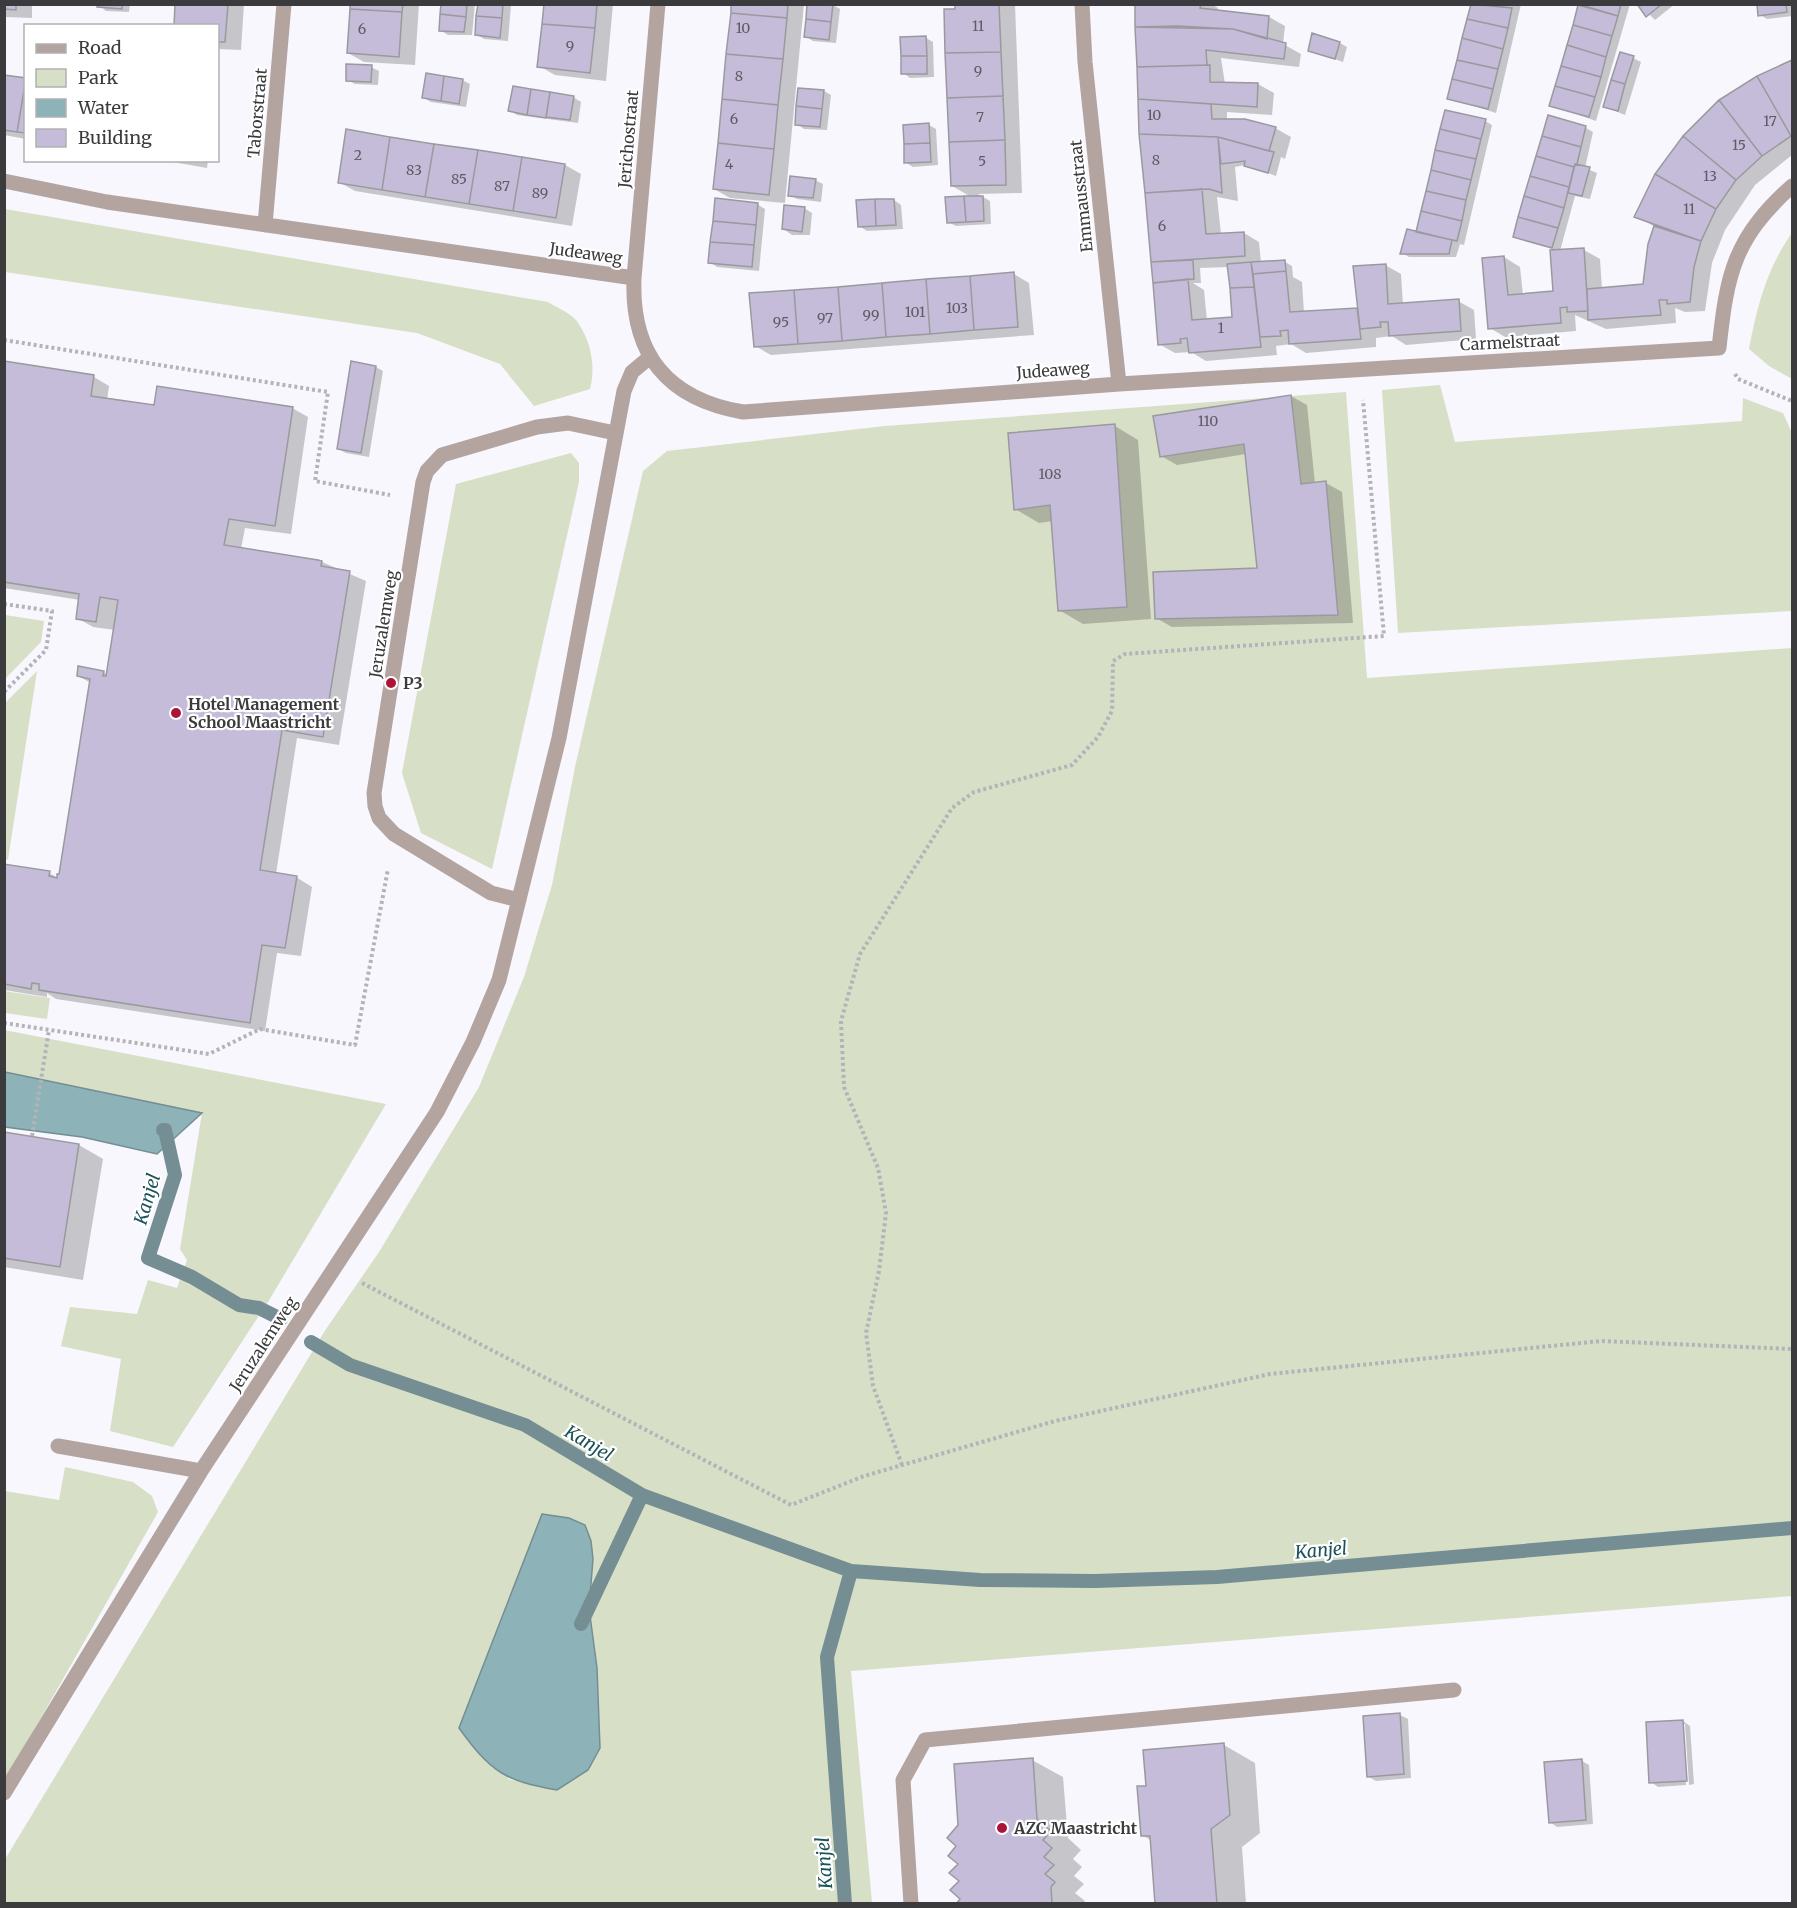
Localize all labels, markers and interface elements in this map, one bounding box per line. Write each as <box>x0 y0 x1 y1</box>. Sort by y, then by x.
house number: 11 <box>972 17 984 35</box>
house number: 10 <box>736 19 750 37</box>
house number: 6 <box>358 20 366 38</box>
legend <box>24 24 219 162</box>
text: Road <box>78 36 122 59</box>
house number: 9 <box>566 37 574 55</box>
house number: 9 <box>974 62 982 80</box>
text: Park <box>78 66 119 89</box>
street label: Taborstraat <box>243 66 271 159</box>
house number: 8 <box>735 67 743 85</box>
street label: Jerichostraat <box>614 88 642 190</box>
text: Water <box>77 96 129 119</box>
house number: 10 <box>1147 106 1161 124</box>
house number: 7 <box>976 108 984 126</box>
house number: 6 <box>730 110 738 128</box>
house number: 17 <box>1763 112 1777 130</box>
text: Building <box>78 126 152 149</box>
house number: 15 <box>1732 136 1746 154</box>
street label: Emmausstraat <box>1065 138 1097 253</box>
house number: 2 <box>354 146 362 164</box>
house number: 8 <box>1152 151 1160 169</box>
house number: 5 <box>978 152 986 170</box>
house number: 4 <box>725 155 734 173</box>
house number: 83 <box>406 161 422 179</box>
house number: 13 <box>1703 167 1717 185</box>
house number: 85 <box>451 170 467 188</box>
house number: 87 <box>494 177 510 195</box>
house number: 89 <box>532 184 548 202</box>
house number: 11 <box>1683 200 1695 218</box>
house number: 6 <box>1158 217 1166 235</box>
street label: Judeaweg <box>547 238 624 268</box>
house number: 103 <box>946 299 968 317</box>
house number: 101 <box>905 303 925 321</box>
house number: 99 <box>863 306 879 324</box>
house number: 97 <box>817 309 833 327</box>
house number: 95 <box>773 313 789 331</box>
house number: 1 <box>1218 319 1224 337</box>
street label: Carmelstraat <box>1459 329 1561 355</box>
street label: Judeaweg <box>1015 357 1091 383</box>
house number: 110 <box>1198 412 1218 430</box>
house number: 108 <box>1038 465 1062 483</box>
street label: Jeruzalemweg <box>364 568 401 680</box>
place label: P3 <box>403 673 423 693</box>
marker: P3 <box>384 676 398 690</box>
place label: Hotel Management School Maastricht <box>188 694 340 732</box>
marker: Hotel Management School Maastricht <box>169 706 183 720</box>
water label: Kanjel <box>128 1171 165 1228</box>
street label: Jeruzalemweg <box>224 1293 301 1396</box>
water label: Kanjel <box>560 1419 617 1466</box>
water label: Kanjel <box>1293 1536 1348 1564</box>
place label: AZC Maastricht <box>1013 1818 1138 1838</box>
marker: AZC Maastricht <box>995 1821 1009 1835</box>
water label: Kanjel <box>811 1836 837 1891</box>

